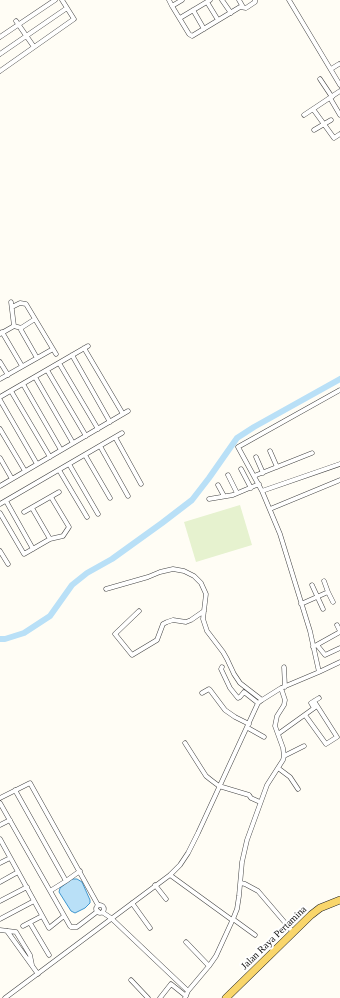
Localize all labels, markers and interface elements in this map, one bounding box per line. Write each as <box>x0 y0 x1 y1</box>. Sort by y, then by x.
street label: Jalan Raya Pertamina <box>239 904 309 972</box>

